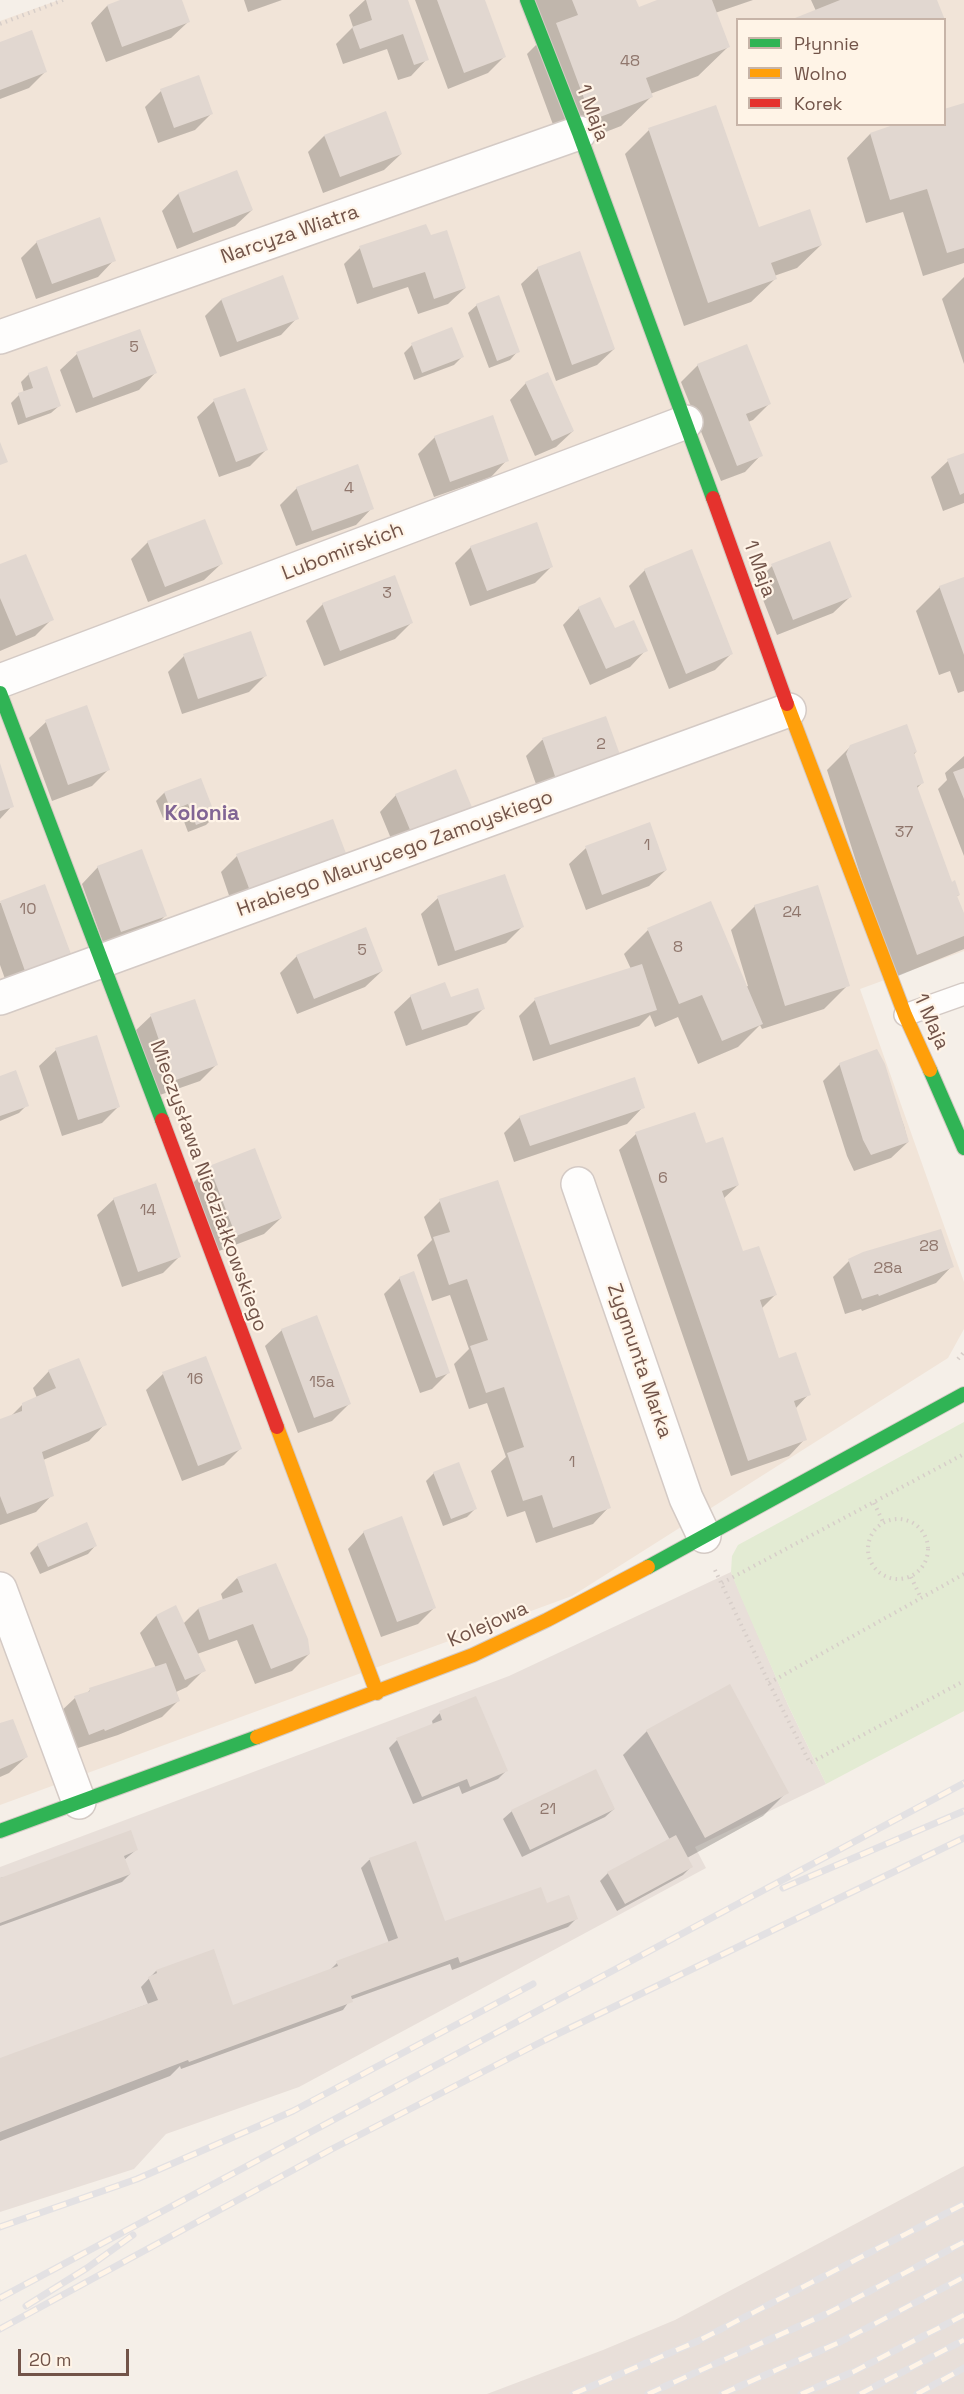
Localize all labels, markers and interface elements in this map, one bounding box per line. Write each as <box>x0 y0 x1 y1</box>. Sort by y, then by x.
legend <box>736 18 946 126</box>
text: Płynnie <box>794 32 859 55</box>
house number: 48 <box>620 52 640 72</box>
text: Wolno <box>794 62 847 85</box>
street label: 1 Maja <box>570 81 614 145</box>
text: Korek <box>794 92 843 115</box>
street label: Narcyza Wiatra <box>218 200 362 270</box>
house number: 5 <box>129 338 139 358</box>
house number: 4 <box>344 479 354 499</box>
street label: Lubomirskich <box>279 518 407 586</box>
street label: 1 Maja <box>738 537 780 601</box>
house number: 3 <box>382 584 392 604</box>
house number: 2 <box>596 735 606 755</box>
street label: Hrabiego Maurycego Zamoyskiego <box>234 786 556 922</box>
district label: Kolonia <box>165 801 239 827</box>
house number: 37 <box>895 823 913 843</box>
house number: 1 <box>644 836 650 856</box>
house number: 10 <box>20 900 36 920</box>
house number: 24 <box>782 903 802 923</box>
house number: 8 <box>673 938 683 958</box>
house number: 5 <box>357 941 367 961</box>
street label: 1 Maja <box>908 990 954 1054</box>
street label: Mieczysława Niedziałkowskiego <box>144 1037 272 1335</box>
house number: 6 <box>658 1169 668 1189</box>
house number: 14 <box>140 1201 156 1221</box>
house number: 28 <box>919 1237 939 1257</box>
house number: 28a <box>874 1259 902 1279</box>
street label: Zygmunta Marka <box>601 1281 677 1441</box>
house number: 16 <box>187 1370 203 1390</box>
house number: 15a <box>309 1373 335 1393</box>
house number: 1 <box>569 1453 575 1473</box>
street label: Kolejowa <box>444 1597 532 1653</box>
house number: 21 <box>540 1800 556 1820</box>
scale bar <box>21 2337 132 2375</box>
text: 20 m <box>29 2348 72 2371</box>

